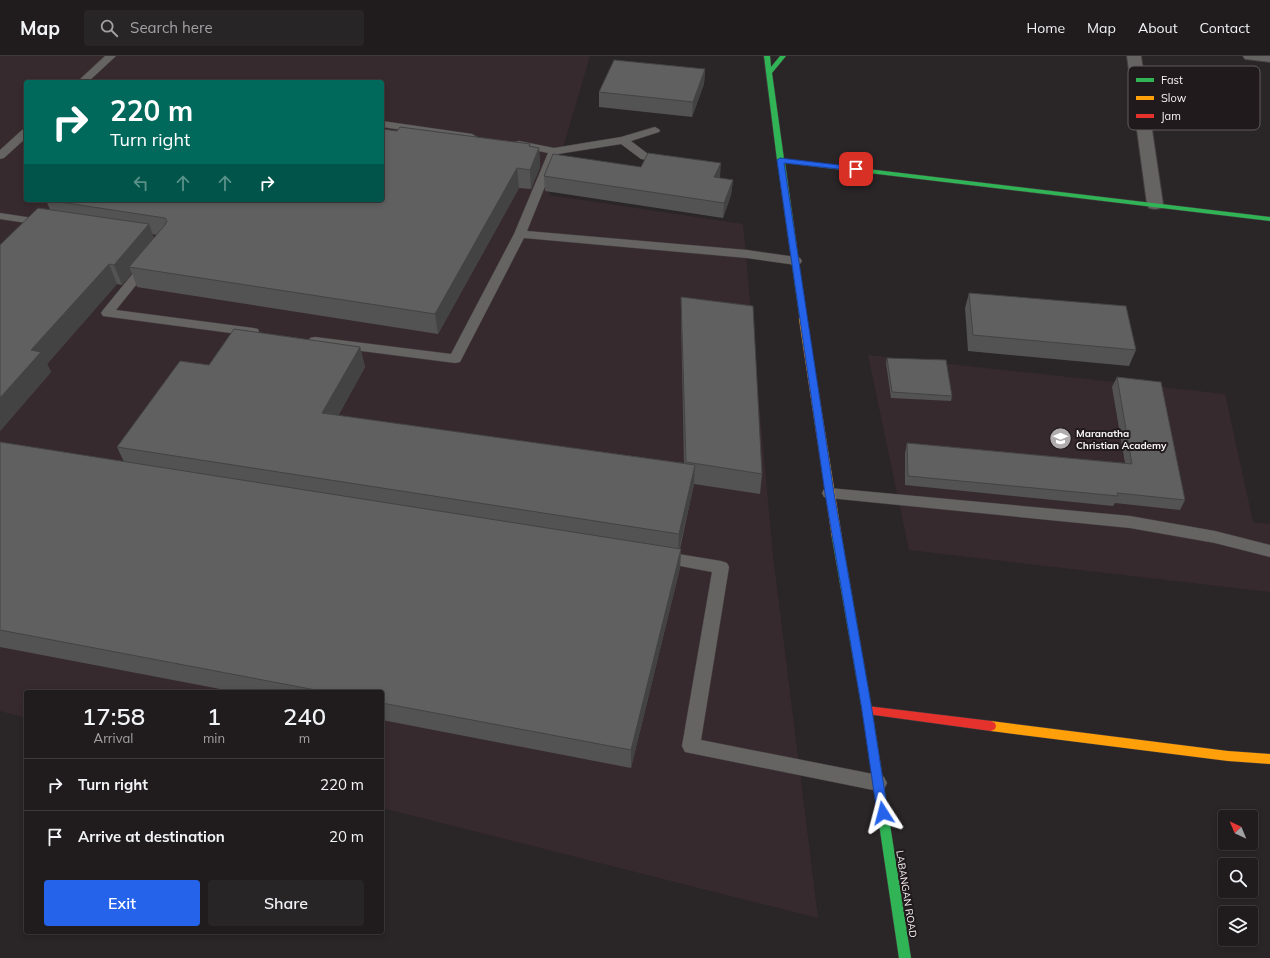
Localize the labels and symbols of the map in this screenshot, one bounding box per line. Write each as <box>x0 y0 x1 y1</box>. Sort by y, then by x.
legend <box>1128 66 1260 130</box>
text: Fast <box>1161 73 1183 87</box>
text: Slow <box>1161 91 1187 105</box>
text: Jam <box>1161 109 1181 123</box>
pin <box>839 152 873 186</box>
school or university icon: Maranatha Christian Academy <box>1047 426 1073 452</box>
place label: Maranatha Christian Academy <box>1076 427 1167 452</box>
position arrow <box>862 792 904 834</box>
north arrow <box>1218 810 1258 850</box>
street label: LABANGAN ROAD <box>893 850 920 939</box>

